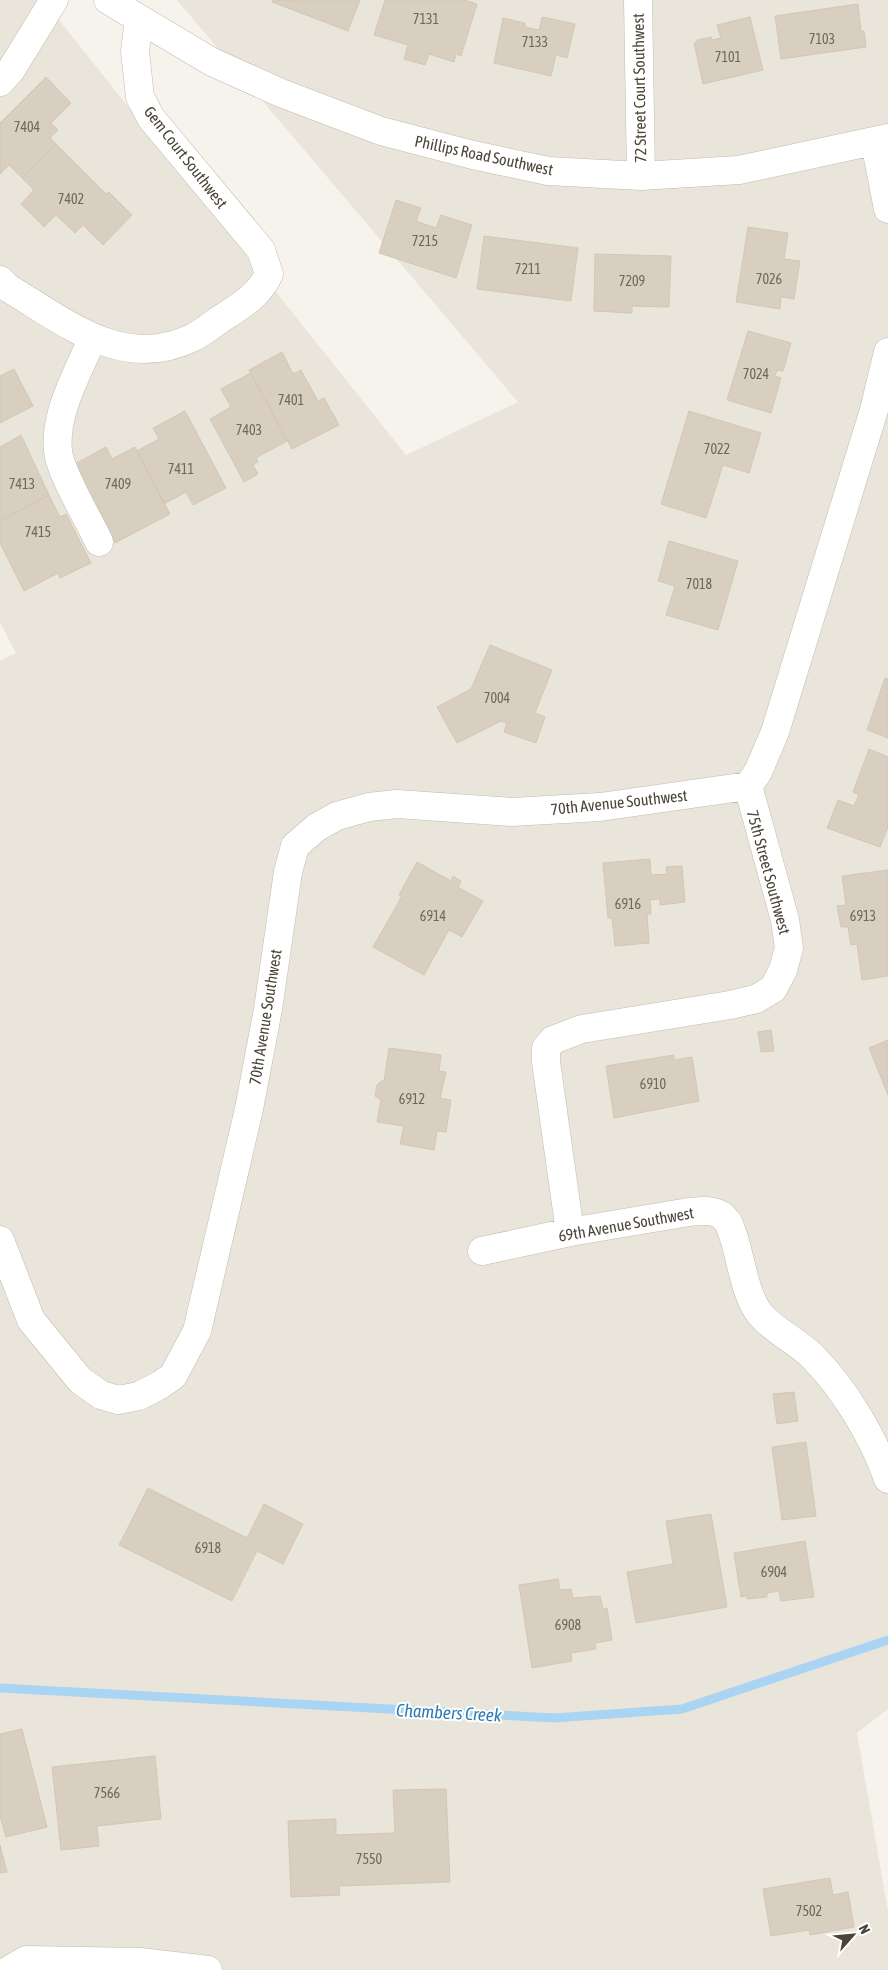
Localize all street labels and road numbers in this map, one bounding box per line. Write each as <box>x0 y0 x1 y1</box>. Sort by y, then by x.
street label: 72 Street Court Southwest <box>629 13 649 163</box>
street label: Gem Court Southwest <box>141 102 232 212</box>
street label: Phillips Road Southwest <box>413 132 555 180</box>
street label: 70th Avenue Southwest <box>550 786 689 818</box>
street label: 75th Street Southwest <box>744 808 794 937</box>
street label: 70th Avenue Southwest <box>245 947 285 1086</box>
street label: 69th Avenue Southwest <box>557 1203 696 1245</box>

